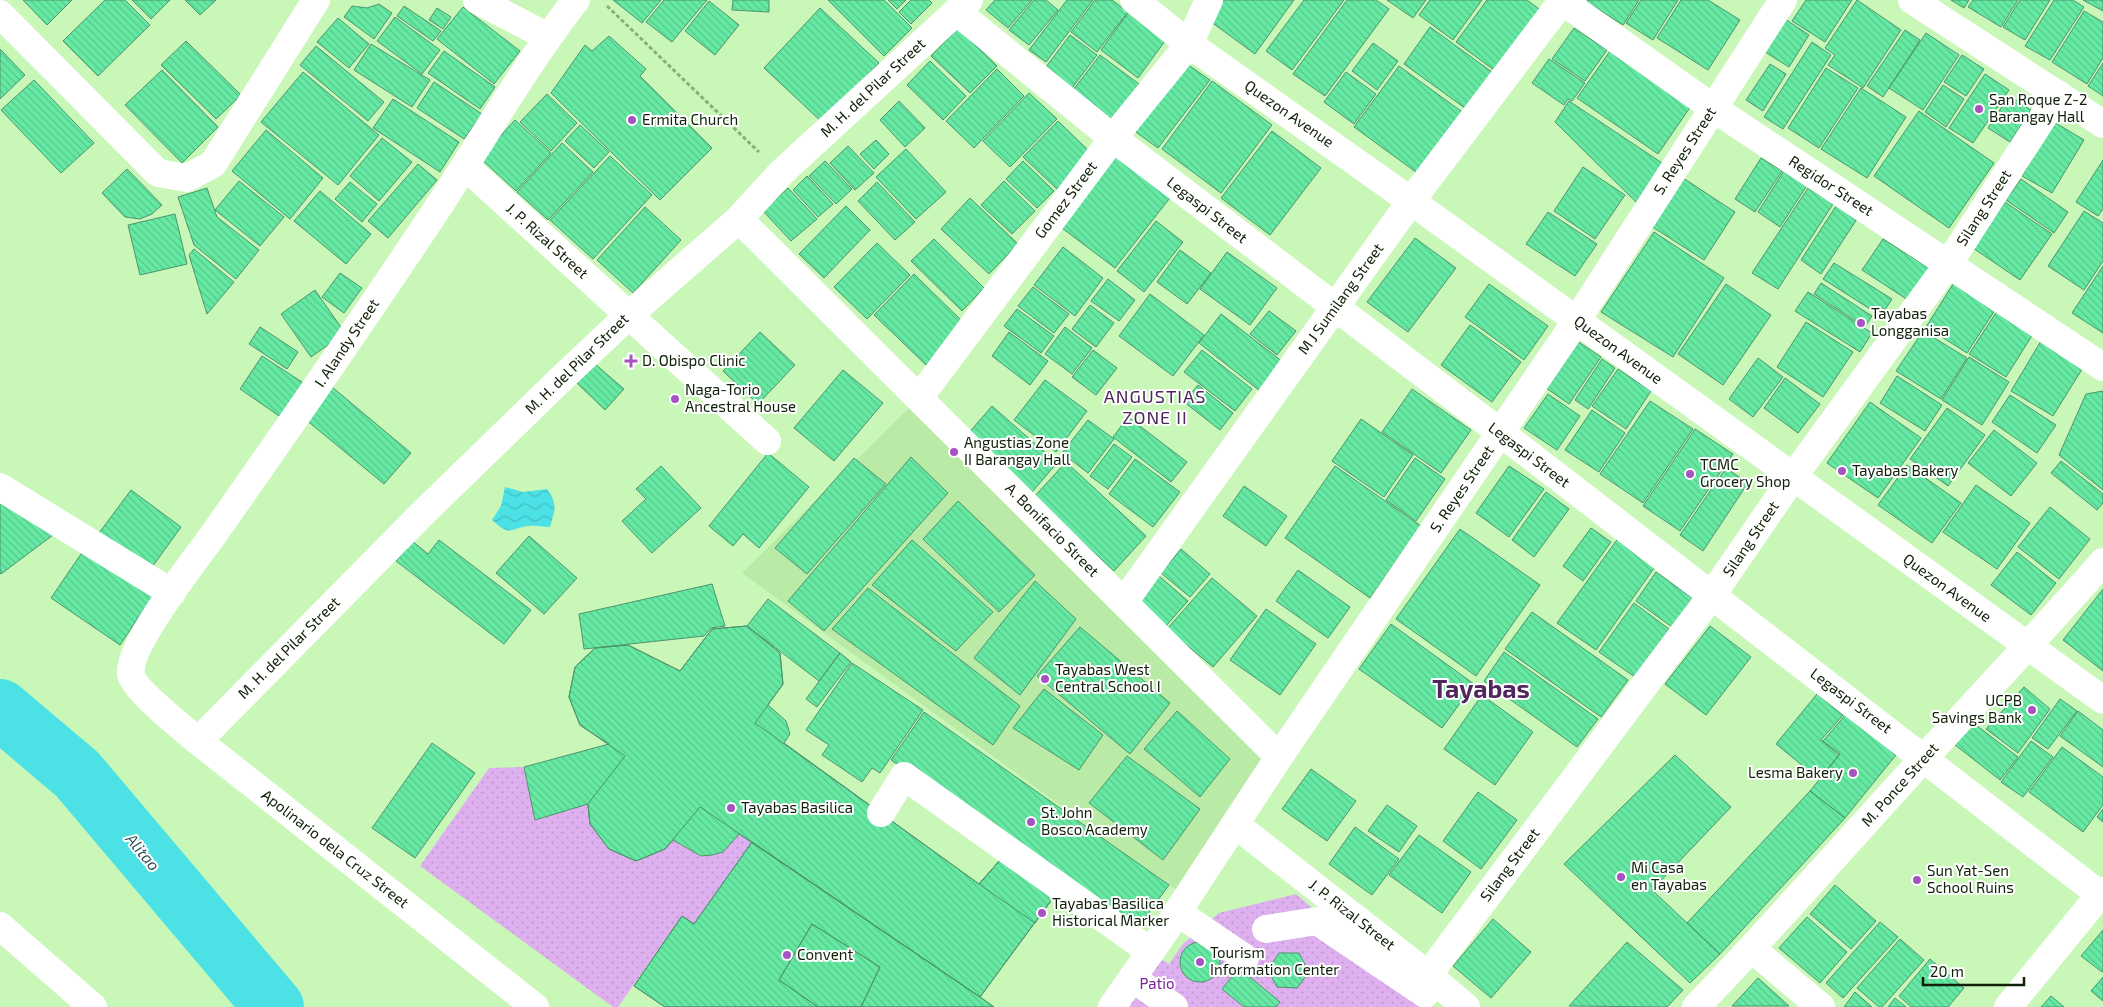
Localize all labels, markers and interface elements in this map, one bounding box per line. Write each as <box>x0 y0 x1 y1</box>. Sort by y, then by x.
street label: M. H. del Pilar Street <box>816 34 929 141</box>
street label: Quezon Avenue <box>1241 76 1338 151</box>
place label: San Roque Z-2 Barangay Hall <box>1989 90 2088 125</box>
street label: S. Reyes Street <box>1649 103 1719 198</box>
marker: San Roque Z-2 Barangay Hall <box>1973 103 1985 115</box>
place label: Ermita Church <box>642 110 738 128</box>
marker: Ermita Church <box>626 114 638 126</box>
street label: Regidor Street <box>1786 151 1877 219</box>
street label: Gomez Street <box>1030 157 1100 241</box>
street label: Silang Street <box>1952 166 2015 249</box>
street label: Legaspi Street <box>1164 172 1252 246</box>
street label: J. P. Rizal Street <box>503 199 593 282</box>
street label: M J Sumilang Street <box>1294 239 1387 358</box>
street label: I. Alandy Street <box>310 295 382 390</box>
place label: Tayabas Longganisa <box>1871 304 1949 339</box>
street label: M. H. del Pilar Street <box>521 309 632 417</box>
street label: Quezon Avenue <box>1570 311 1666 388</box>
marker: Tayabas Longganisa <box>1855 317 1867 329</box>
place label: D. Obispo Clinic <box>642 351 746 369</box>
marker: D. Obispo Clinic <box>624 354 638 368</box>
place label: Naga-Torio Ancestral House <box>685 380 796 415</box>
district label: ANGUSTIAS ZONE II <box>1104 385 1206 428</box>
marker: Naga-Torio Ancestral House <box>669 393 681 405</box>
street label: Legaspi Street <box>1485 418 1574 491</box>
place label: Angustias Zone II Barangay Hall <box>964 433 1071 468</box>
street label: S. Reyes Street <box>1425 441 1497 535</box>
marker: Angustias Zone II Barangay Hall <box>948 446 960 458</box>
place label: TCMC Grocery Shop <box>1700 455 1790 490</box>
place label: Tayabas Bakery <box>1852 461 1958 479</box>
marker: Tayabas Bakery <box>1836 465 1848 477</box>
marker: TCMC Grocery Shop <box>1684 468 1696 480</box>
street label: A. Bonifacio Street <box>1002 479 1103 580</box>
street label: Silang Street <box>1718 497 1782 580</box>
street label: Quezon Avenue <box>1899 549 1995 626</box>
street label: M. H. del Pilar Street <box>234 592 343 702</box>
place label: Tayabas West Central School I <box>1055 660 1161 695</box>
street label: Legaspi Street <box>1807 664 1896 737</box>
marker: Tayabas West Central School I <box>1039 673 1051 685</box>
district label: Tayabas <box>1432 673 1530 704</box>
place label: UCPB Savings Bank <box>1932 691 2022 726</box>
marker: UCPB Savings Bank <box>2026 704 2038 716</box>
street label: M. Ponce Street <box>1857 739 1942 830</box>
place label: Lesma Bakery <box>1748 763 1843 781</box>
marker: Lesma Bakery <box>1847 767 1859 779</box>
street label: Apolinario dela Cruz Street <box>258 785 413 911</box>
place label: Tayabas Basilica <box>741 798 853 816</box>
marker: Tayabas Basilica <box>725 802 737 814</box>
place label: St. John Bosco Academy <box>1041 803 1148 838</box>
marker: St. John Bosco Academy <box>1025 816 1037 828</box>
street label: Silang Street <box>1476 824 1543 905</box>
water label: Alitao <box>122 828 164 874</box>
place label: Mi Casa en Tayabas <box>1631 858 1707 893</box>
place label: Sun Yat-Sen School Ruins <box>1927 861 2014 896</box>
marker: Mi Casa en Tayabas <box>1615 871 1627 883</box>
marker: Sun Yat-Sen School Ruins <box>1911 874 1923 886</box>
street label: J. P. Rizal Street <box>1306 875 1399 954</box>
place label: Tayabas Basilica Historical Marker <box>1052 894 1169 929</box>
marker: Tayabas Basilica Historical Marker <box>1036 907 1048 919</box>
place label: Tourism Information Center <box>1210 943 1339 978</box>
place label: Convent <box>797 945 853 963</box>
marker: Convent <box>781 949 793 961</box>
scale bar <box>1923 954 2024 986</box>
marker: Tourism Information Center <box>1194 956 1206 968</box>
text: 20 m <box>1930 962 1964 980</box>
park label: Patio <box>1140 974 1174 992</box>

